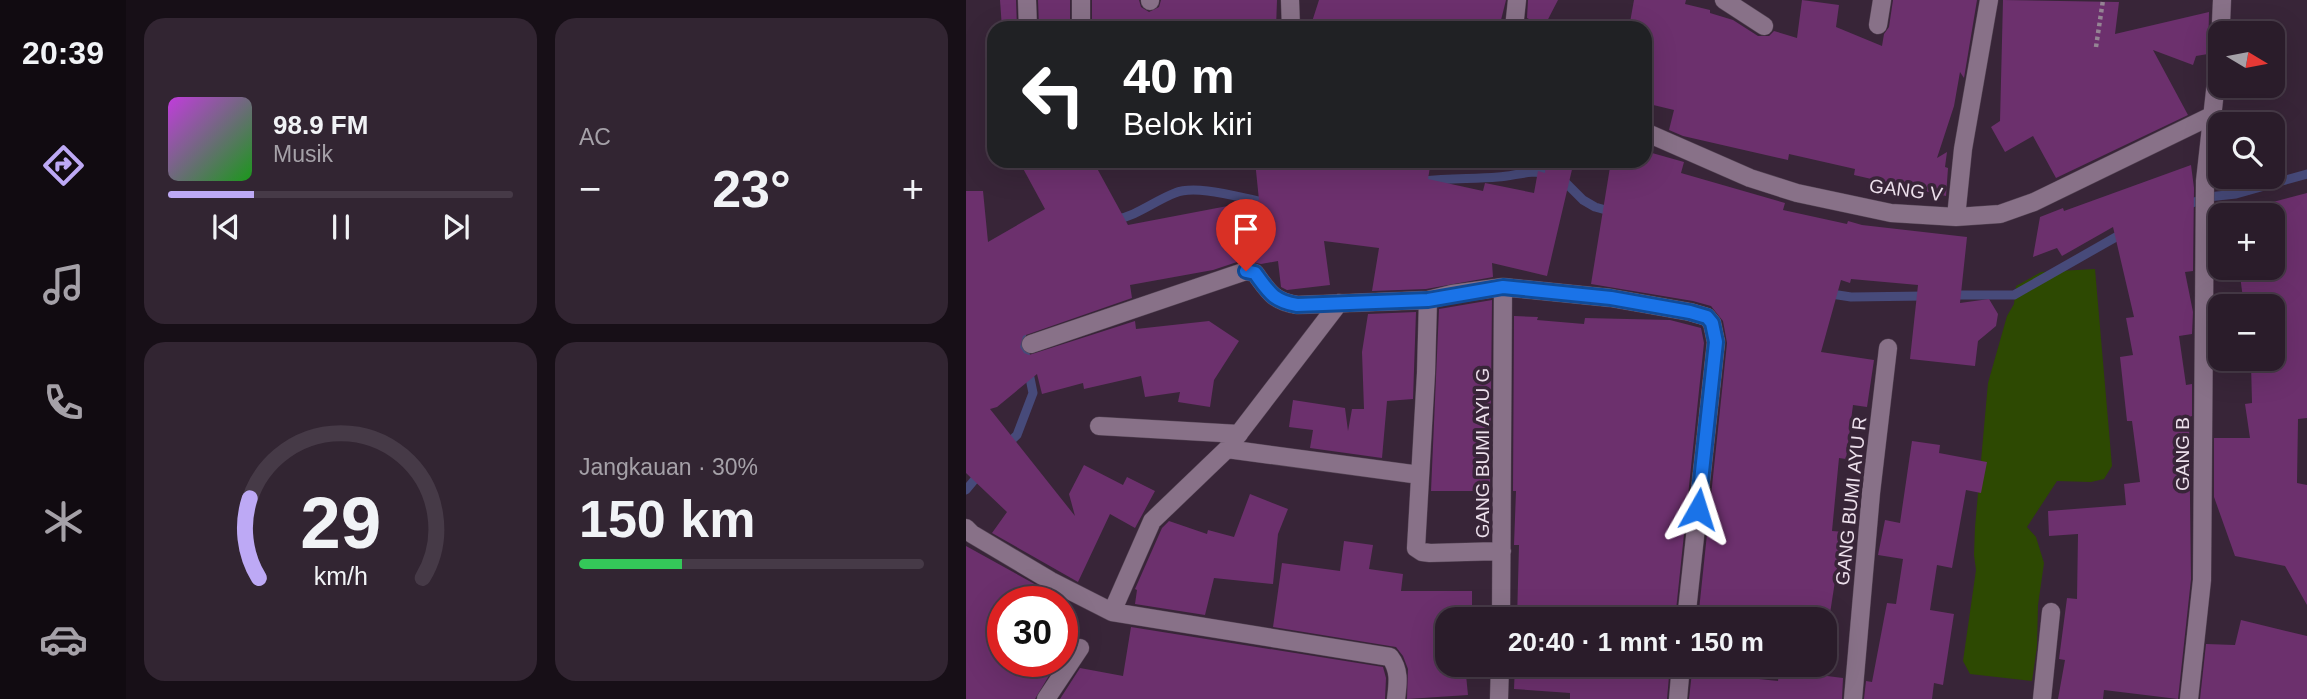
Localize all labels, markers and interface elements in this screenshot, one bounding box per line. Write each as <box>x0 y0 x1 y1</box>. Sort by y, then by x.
north arrow <box>2208 21 2286 98</box>
map controls <box>2208 21 2285 371</box>
text: 20:39 <box>22 35 104 71</box>
icon: left <box>1008 49 1099 140</box>
text: 40 m <box>1123 49 1235 103</box>
text: Belok kiri <box>1123 106 1253 142</box>
text: 98.9 FM <box>273 110 368 140</box>
button: search <box>2208 112 2285 189</box>
text: AC <box>579 124 611 150</box>
icon: directions <box>39 141 88 190</box>
text: Musik <box>273 141 333 167</box>
text: 23° <box>712 160 791 218</box>
text: − <box>579 168 601 210</box>
text: + <box>902 168 924 210</box>
street label: GANG V <box>1868 175 1944 205</box>
pin <box>1216 199 1276 271</box>
button: + <box>2208 203 2285 280</box>
icon: previous <box>207 208 245 246</box>
icon: pause <box>322 208 360 246</box>
icon: next <box>437 208 475 246</box>
icon: arrive <box>1227 210 1265 248</box>
icon: music <box>39 260 88 309</box>
button: − <box>2208 294 2285 371</box>
street label: GANG BUMI AYU G <box>1472 368 1493 538</box>
icon: phone <box>39 378 88 427</box>
street label: GANG BUMI AYU R <box>1832 416 1870 586</box>
street label: GANG B <box>2172 417 2193 491</box>
text: Jangkauan · 30% <box>579 454 758 480</box>
position arrow <box>1661 472 1735 546</box>
text: 29 <box>300 482 381 563</box>
text: 150 km <box>579 490 755 548</box>
icon: climate <box>39 497 88 546</box>
text: km/h <box>313 561 368 589</box>
speed limit sign: 30 <box>987 586 1078 677</box>
icon: car <box>39 615 88 664</box>
text: 20:40 · 1 mnt · 150 m <box>1508 627 1764 657</box>

